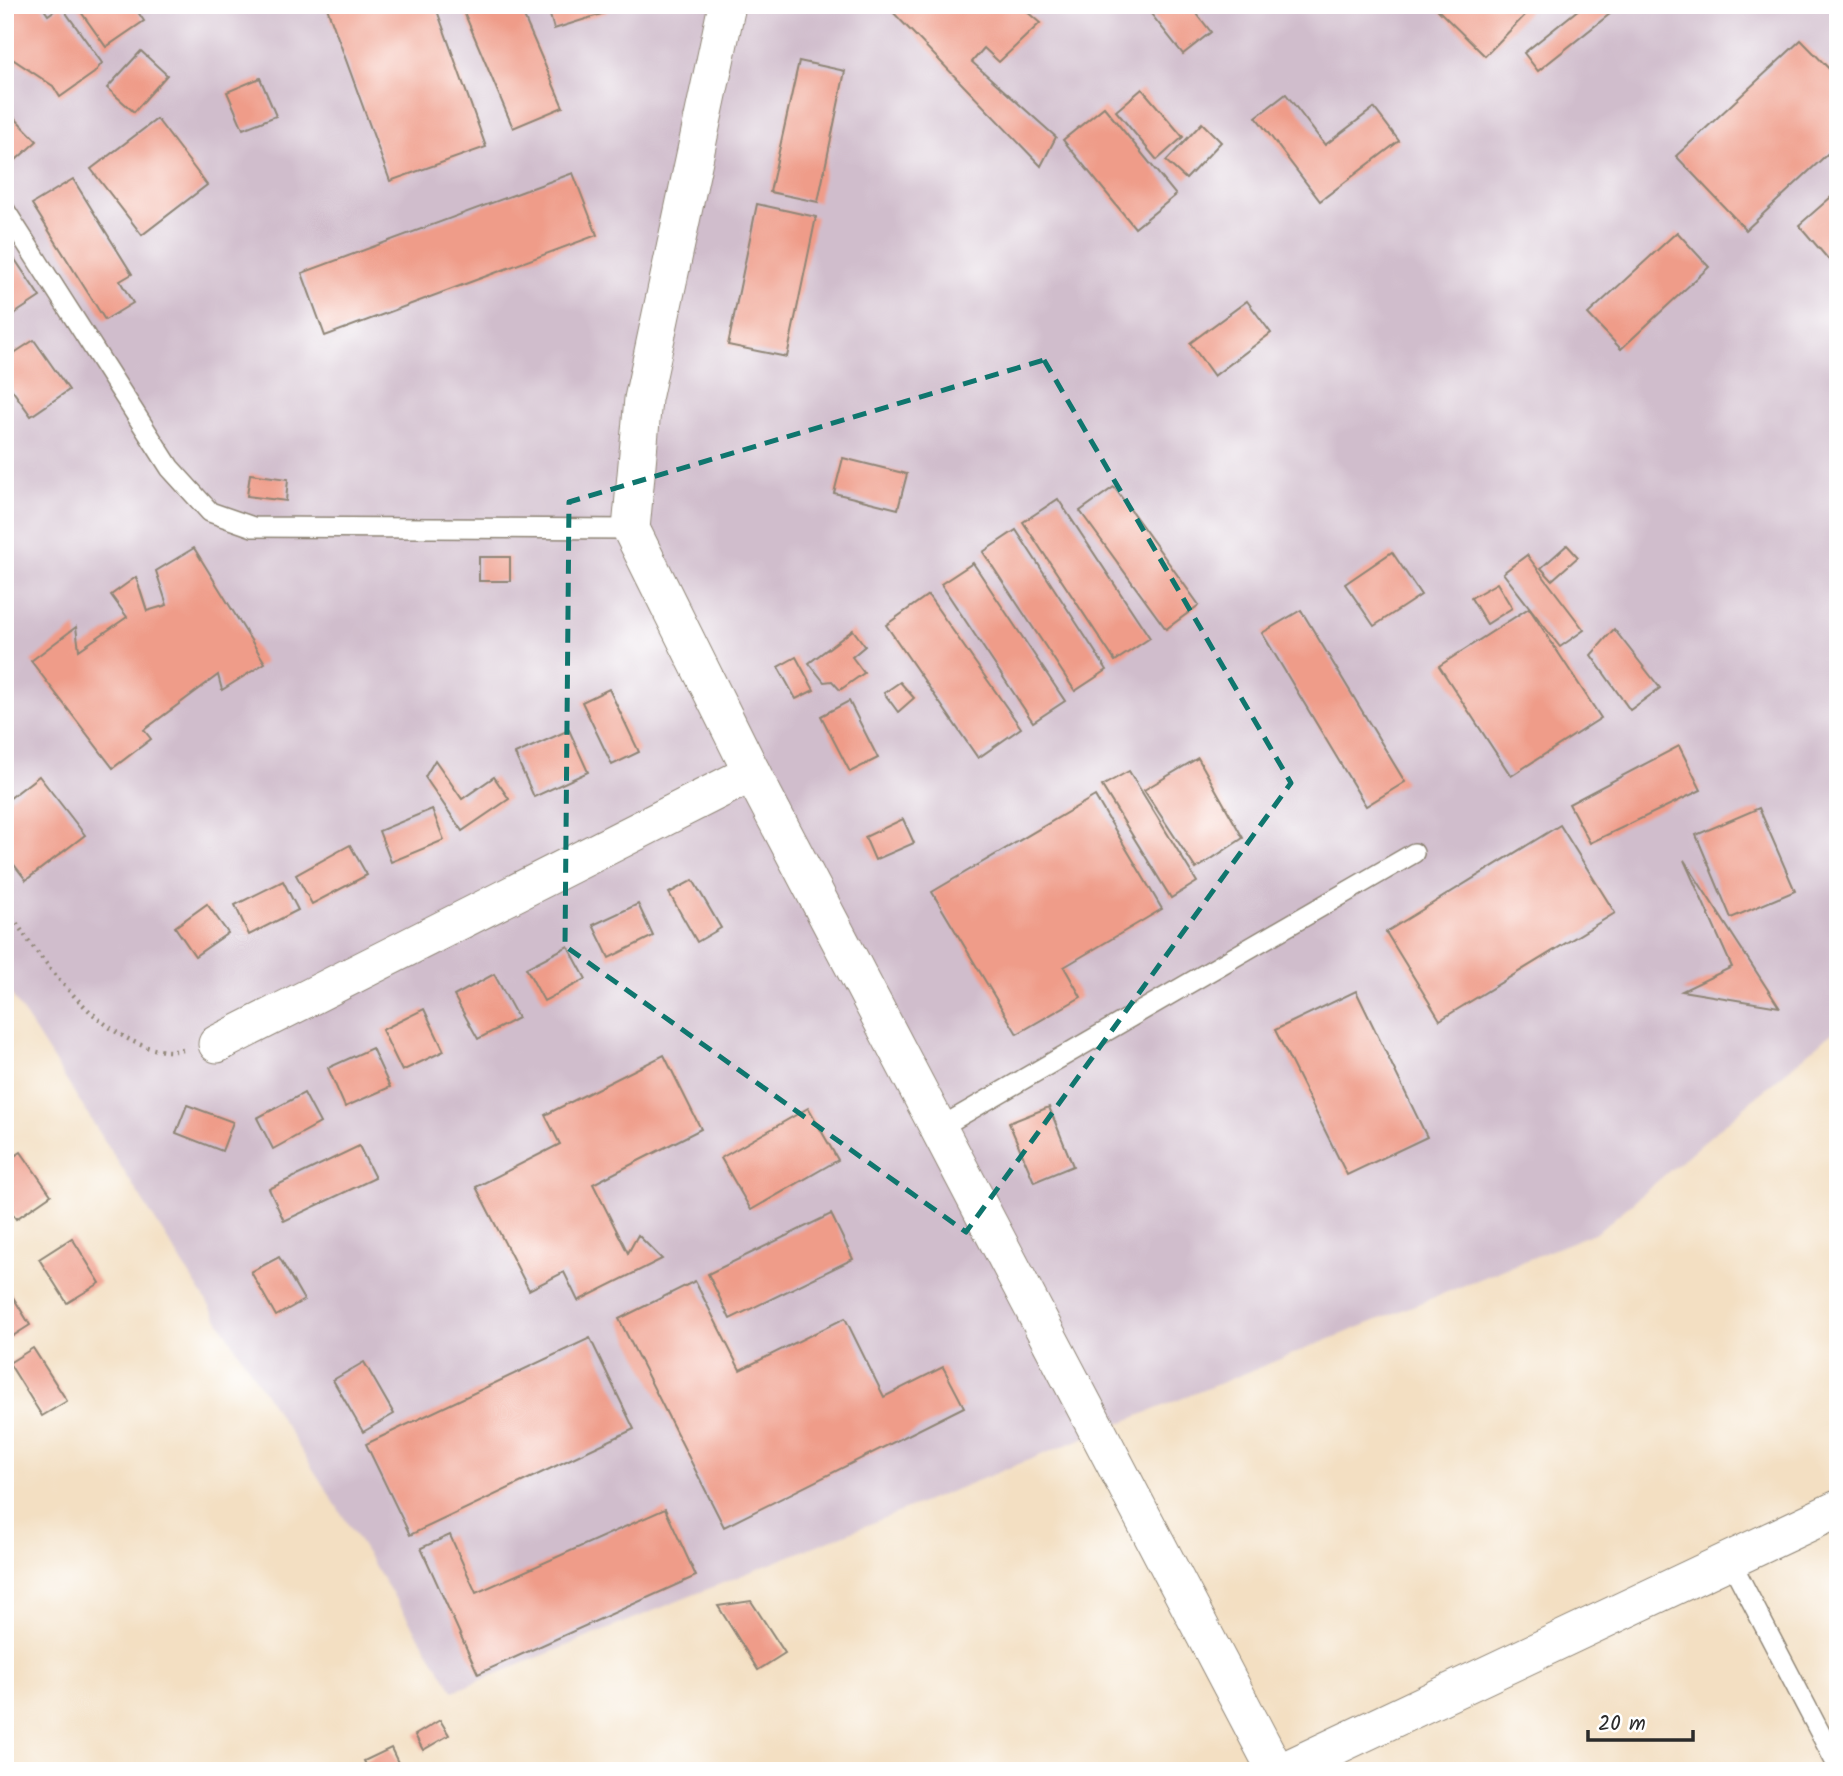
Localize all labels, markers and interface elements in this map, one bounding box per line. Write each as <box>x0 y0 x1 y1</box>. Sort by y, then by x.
scale bar <box>1588 1699 1692 1743</box>
text: 20 m <box>1598 1708 1646 1741</box>

